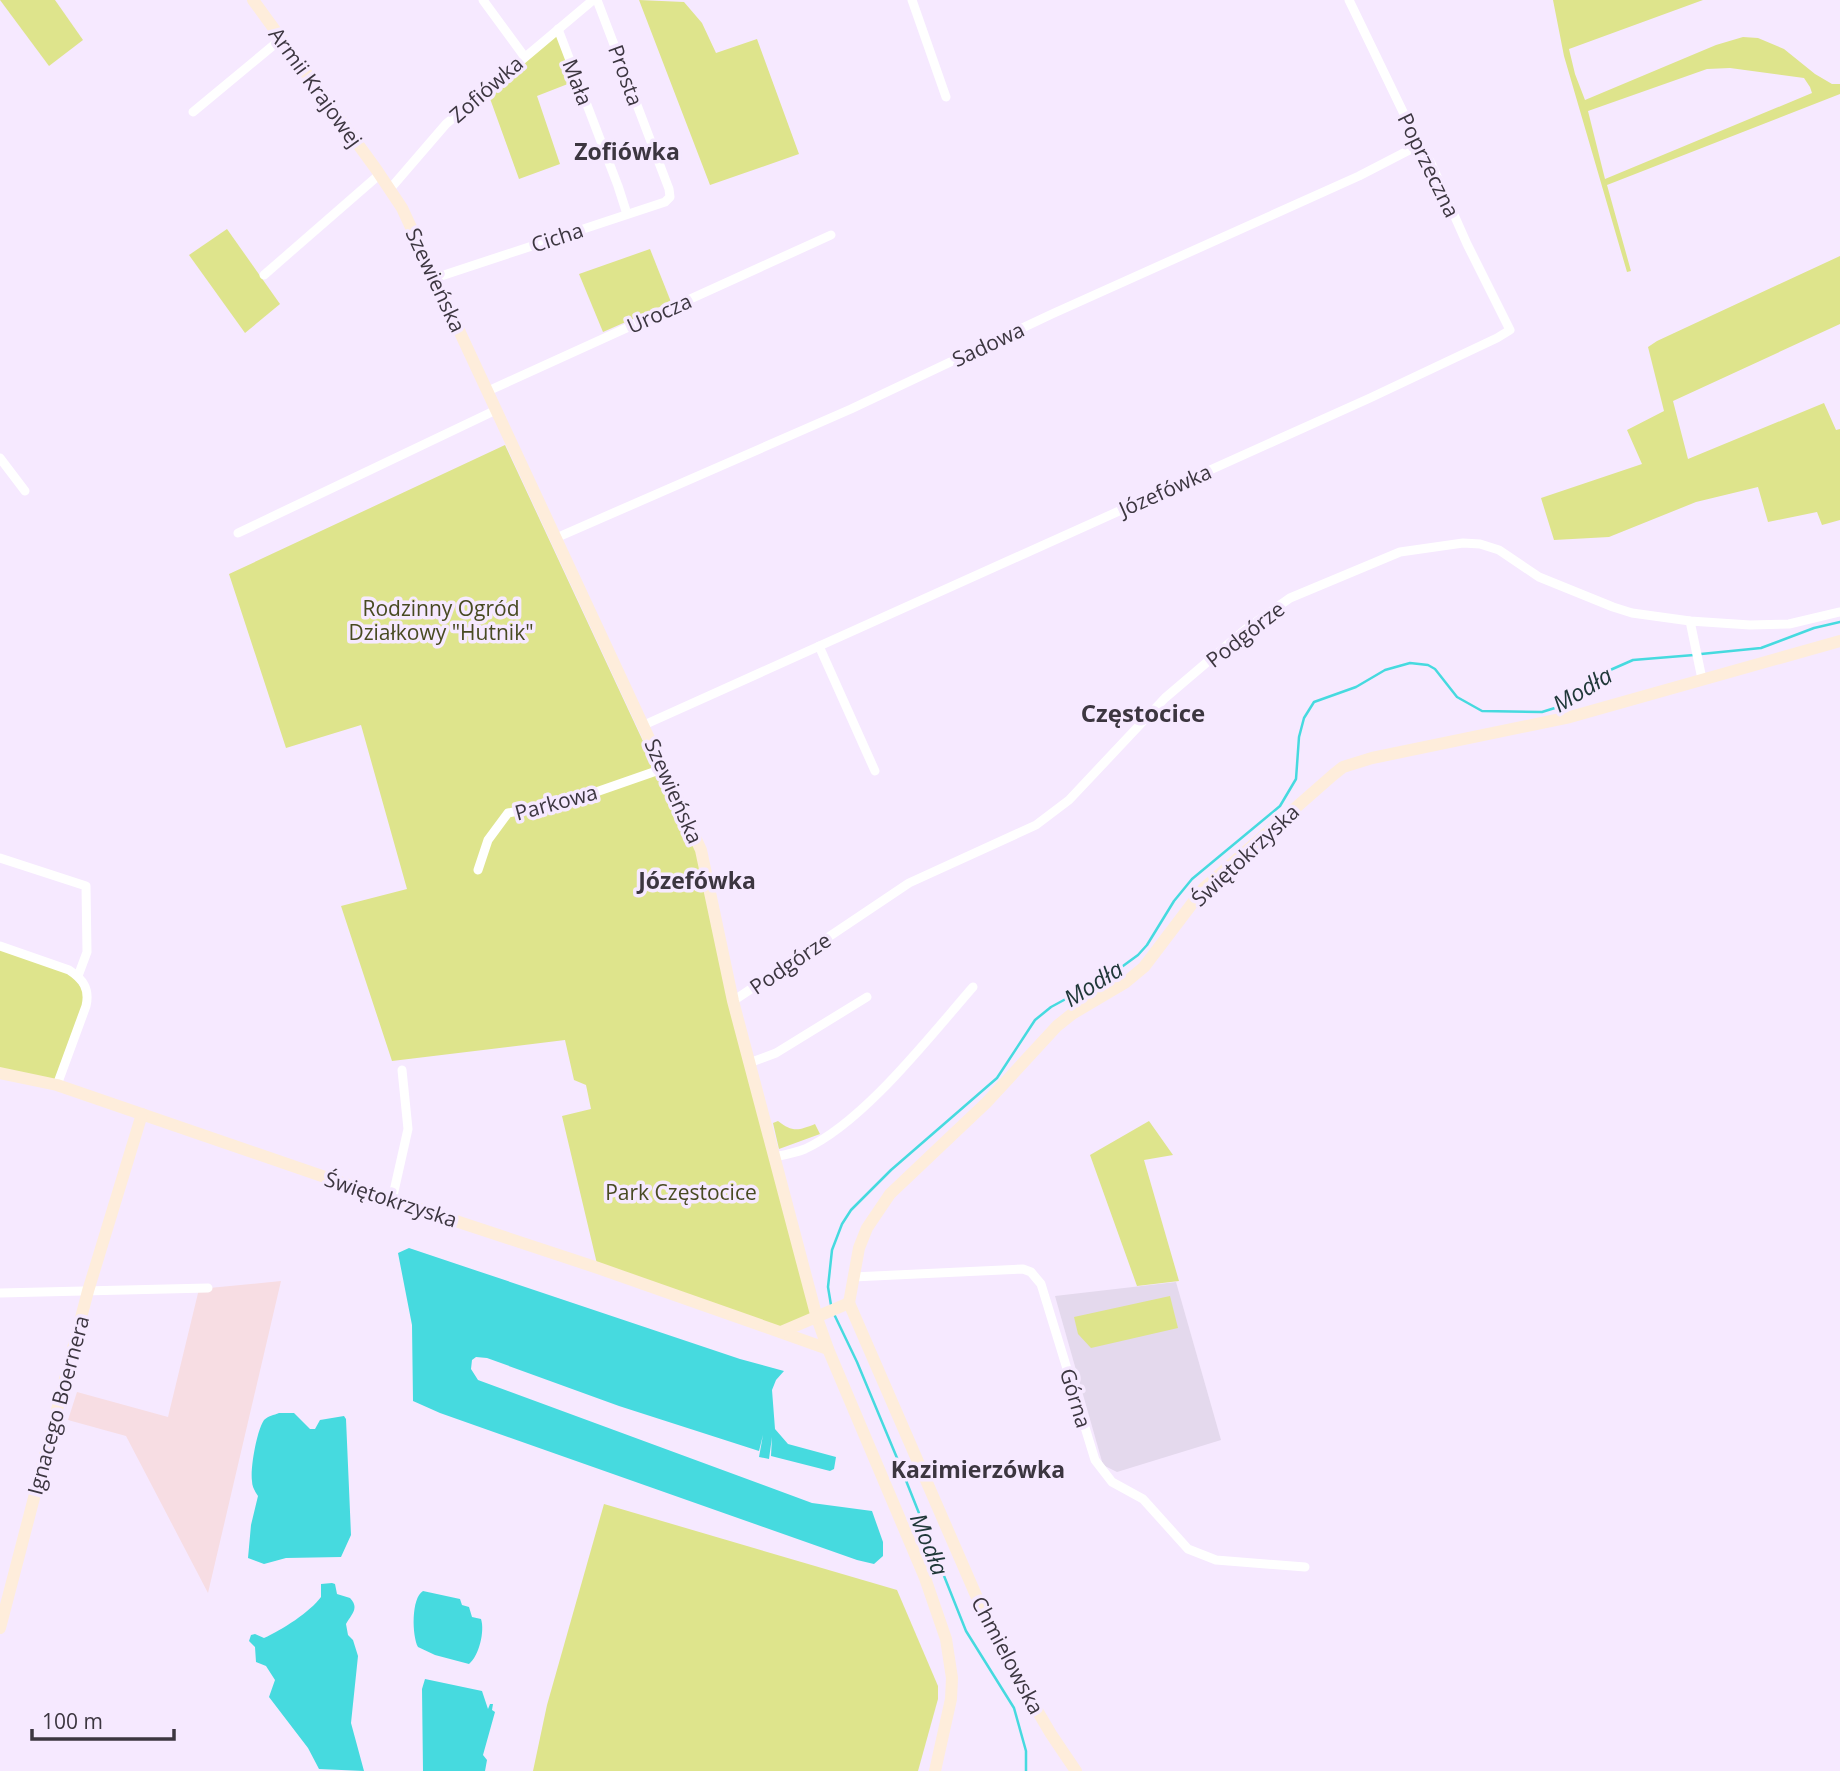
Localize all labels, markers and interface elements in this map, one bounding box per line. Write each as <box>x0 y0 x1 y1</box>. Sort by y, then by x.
street label: Armii Krajowej <box>263 21 369 153</box>
street label: Prosta <box>602 41 650 109</box>
street label: Zofiówka <box>443 49 529 129</box>
street label: Mała <box>556 55 600 109</box>
street label: Poprzeczna <box>1392 108 1466 222</box>
district label: Zofiówka <box>574 135 680 167</box>
street label: Cicha <box>527 215 587 259</box>
street label: Szewieńska <box>400 223 472 337</box>
street label: Urocza <box>622 286 696 340</box>
street label: Sadowa <box>947 315 1029 373</box>
street label: Józefówka <box>1112 457 1216 524</box>
park label: Rodzinny Ogród Działkowy "Hutnik" <box>348 594 534 646</box>
street label: Podgórze <box>1200 595 1290 673</box>
water label: Modła <box>1546 659 1618 719</box>
district label: Częstocice <box>1081 696 1205 729</box>
street label: Szewieńska <box>638 734 710 848</box>
street label: Parkowa <box>512 778 600 826</box>
street label: Świętokrzyska <box>1185 798 1305 912</box>
district label: Józefówka <box>636 864 756 896</box>
street label: Podgórze <box>744 926 836 1000</box>
water label: Modła <box>1057 952 1129 1014</box>
street label: Świętokrzyska <box>321 1164 461 1234</box>
park label: Park Częstocice <box>605 1178 757 1206</box>
street label: Ignacego Boernera <box>21 1312 95 1498</box>
street label: Górna <box>1054 1365 1098 1431</box>
district label: Kazimierzówka <box>891 1453 1065 1485</box>
water label: Modła <box>903 1508 957 1580</box>
street label: Chmielowska <box>965 1591 1051 1719</box>
scale bar <box>32 1698 173 1742</box>
text: 100 m <box>42 1707 103 1735</box>

